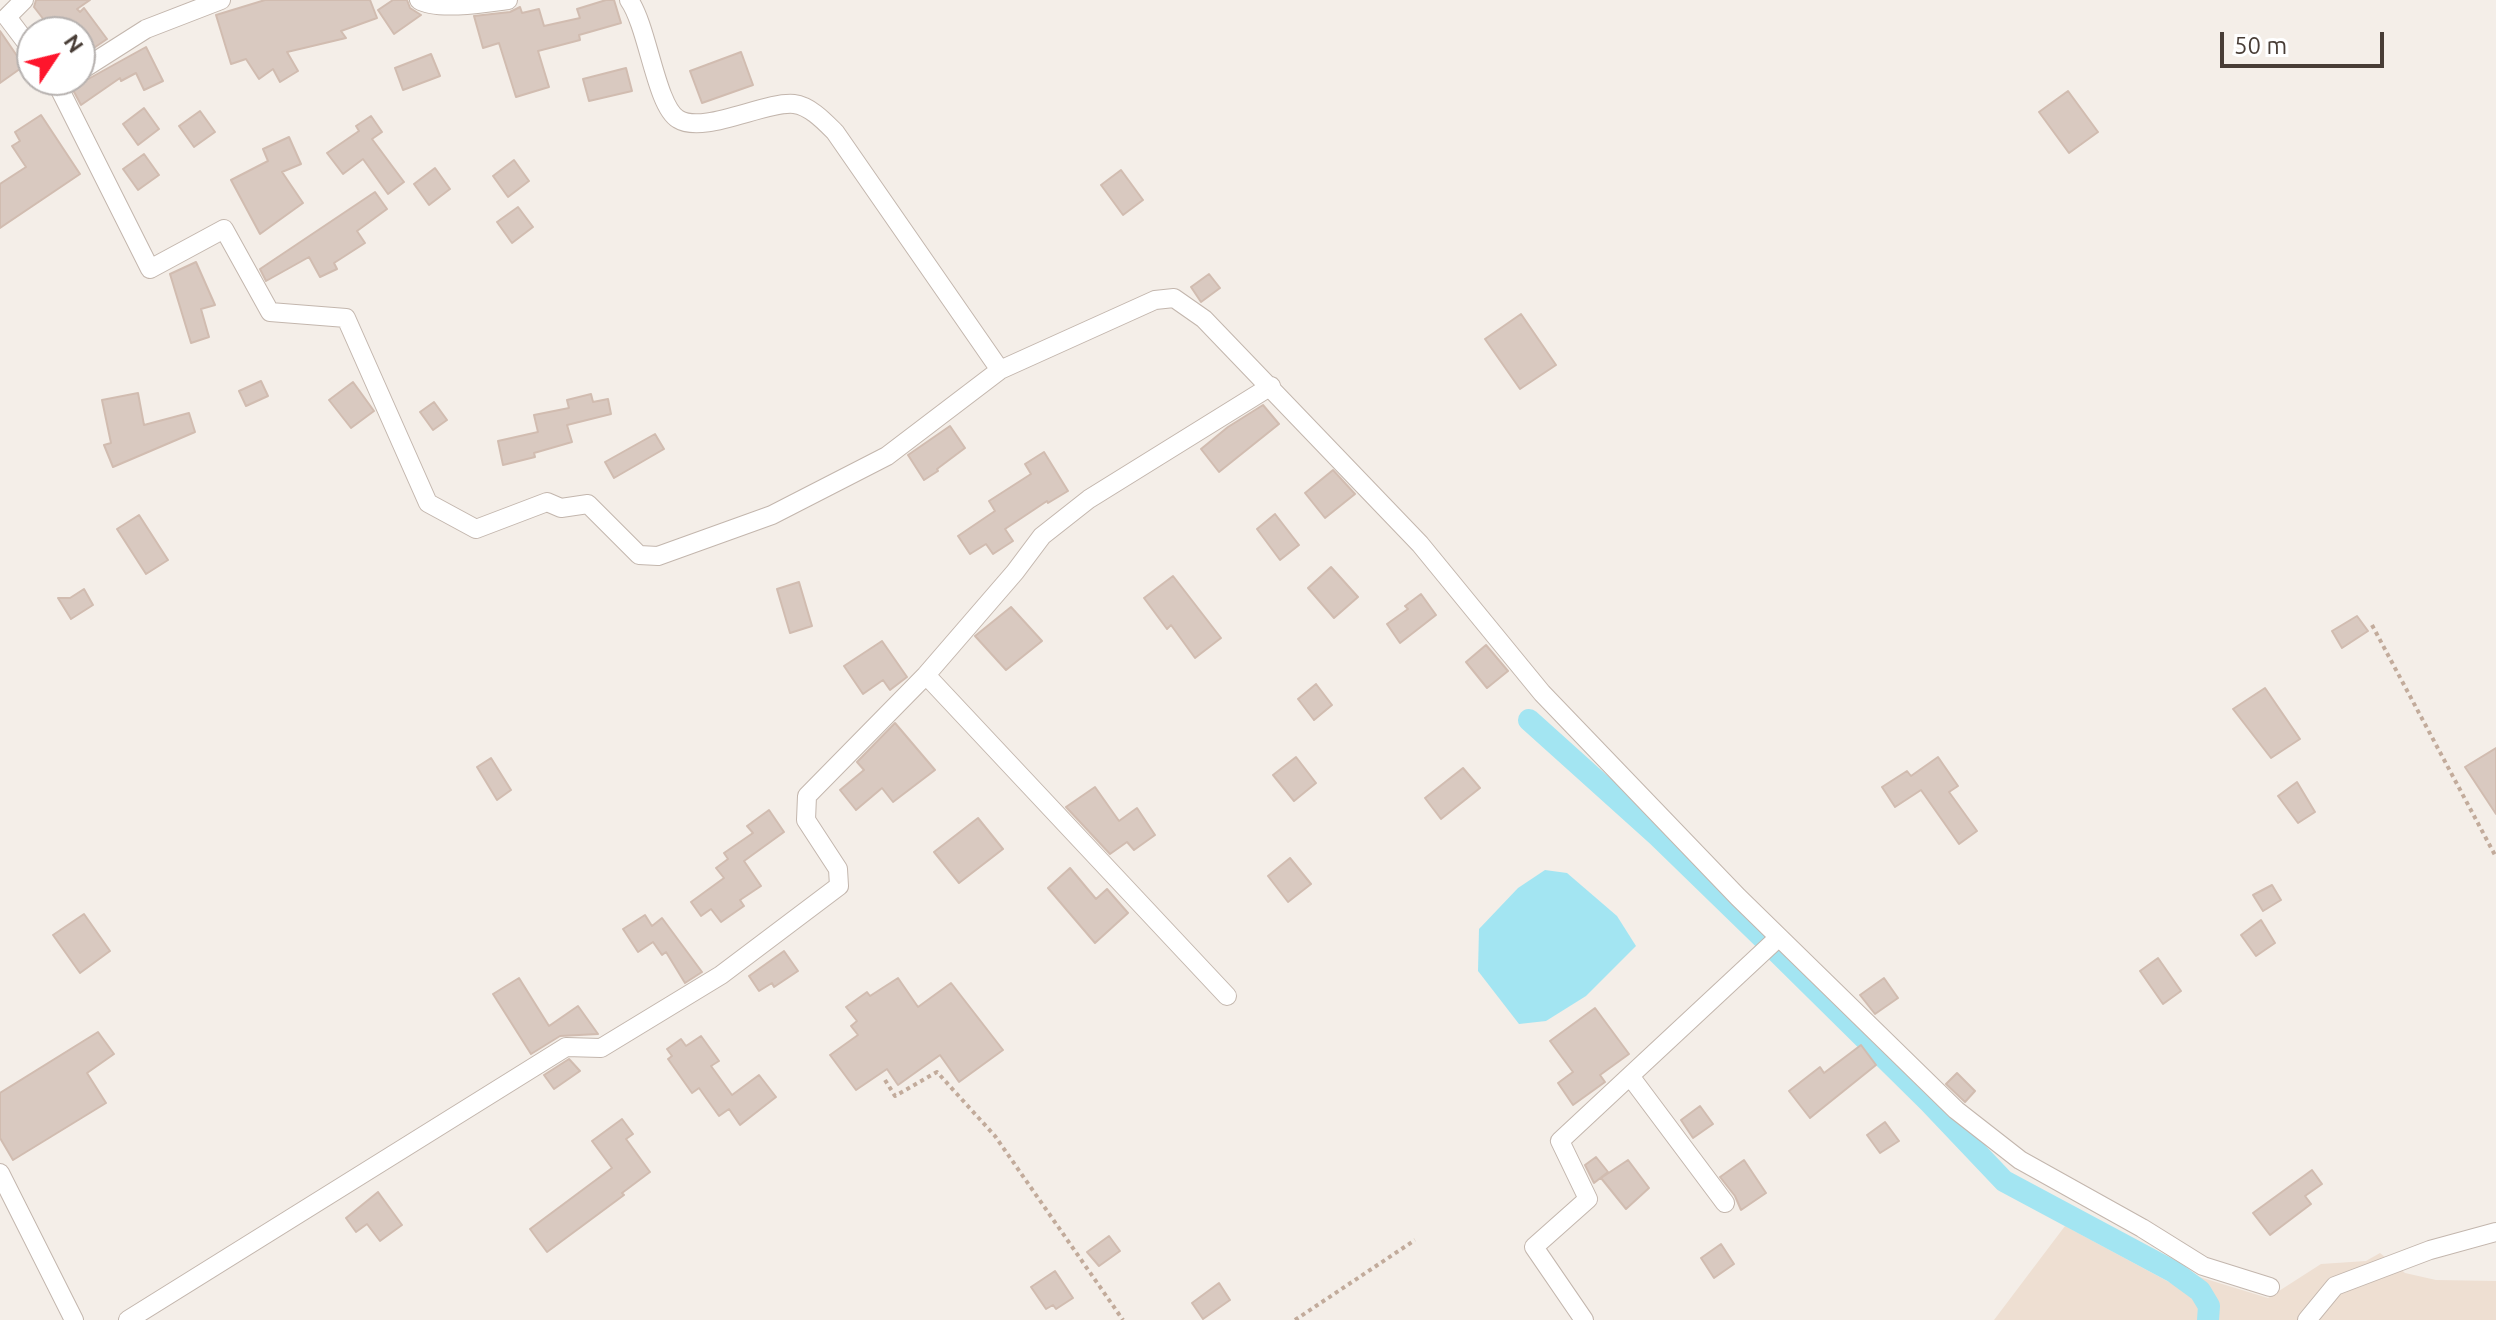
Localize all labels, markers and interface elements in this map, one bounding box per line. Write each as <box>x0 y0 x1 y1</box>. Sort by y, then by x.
north arrow <box>16 16 96 96</box>
scale bar <box>2224 16 2388 66</box>
text: N <box>59 29 89 57</box>
text: 50 m <box>2234 32 2287 59</box>

